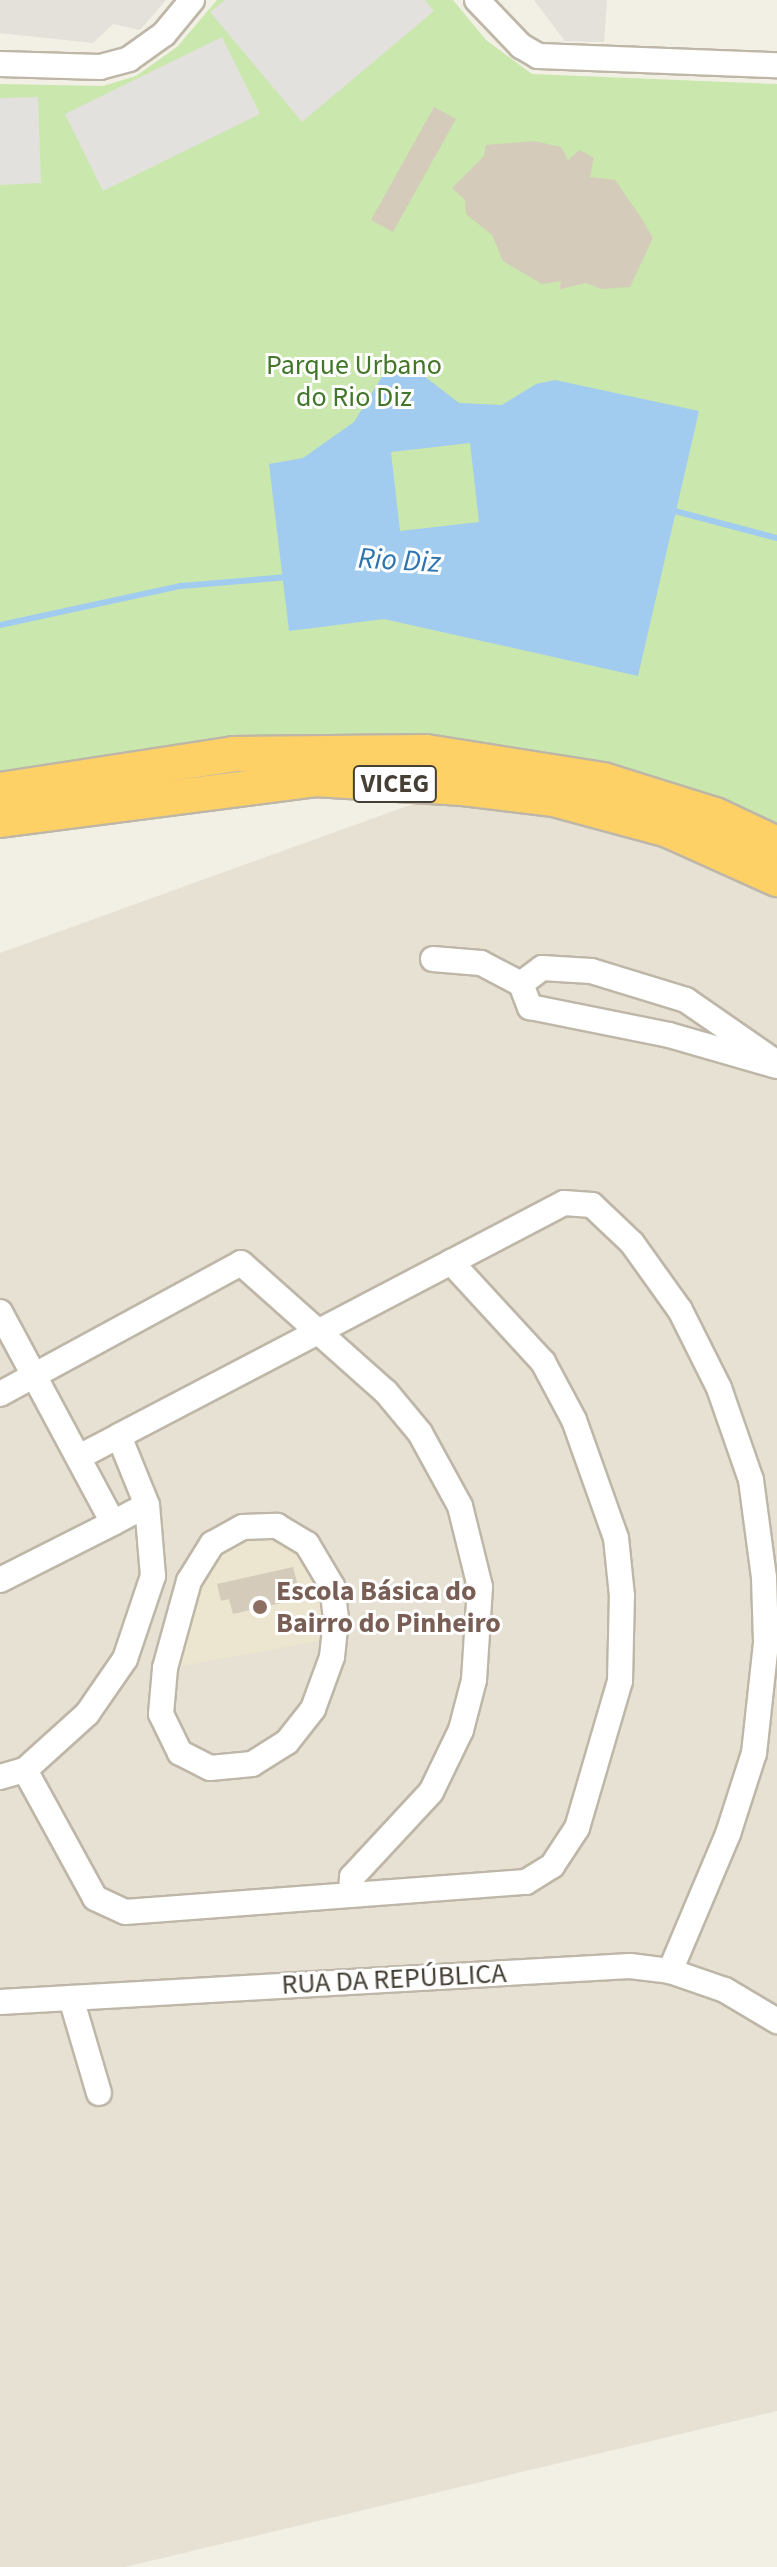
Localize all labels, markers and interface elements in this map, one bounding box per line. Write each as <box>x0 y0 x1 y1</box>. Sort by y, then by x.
park label: Parque Urbano do Rio Diz <box>266 348 442 414</box>
water label: Rio Diz <box>357 541 441 581</box>
road number: VICEG <box>351 762 439 806</box>
place label: Escola Básica do Bairro do Pinheiro <box>276 1574 501 1640</box>
marker: Escola Básica do Bairro do Pinheiro <box>251 1598 269 1616</box>
street label: RUA DA REPÚBLICA <box>281 1956 507 2002</box>

